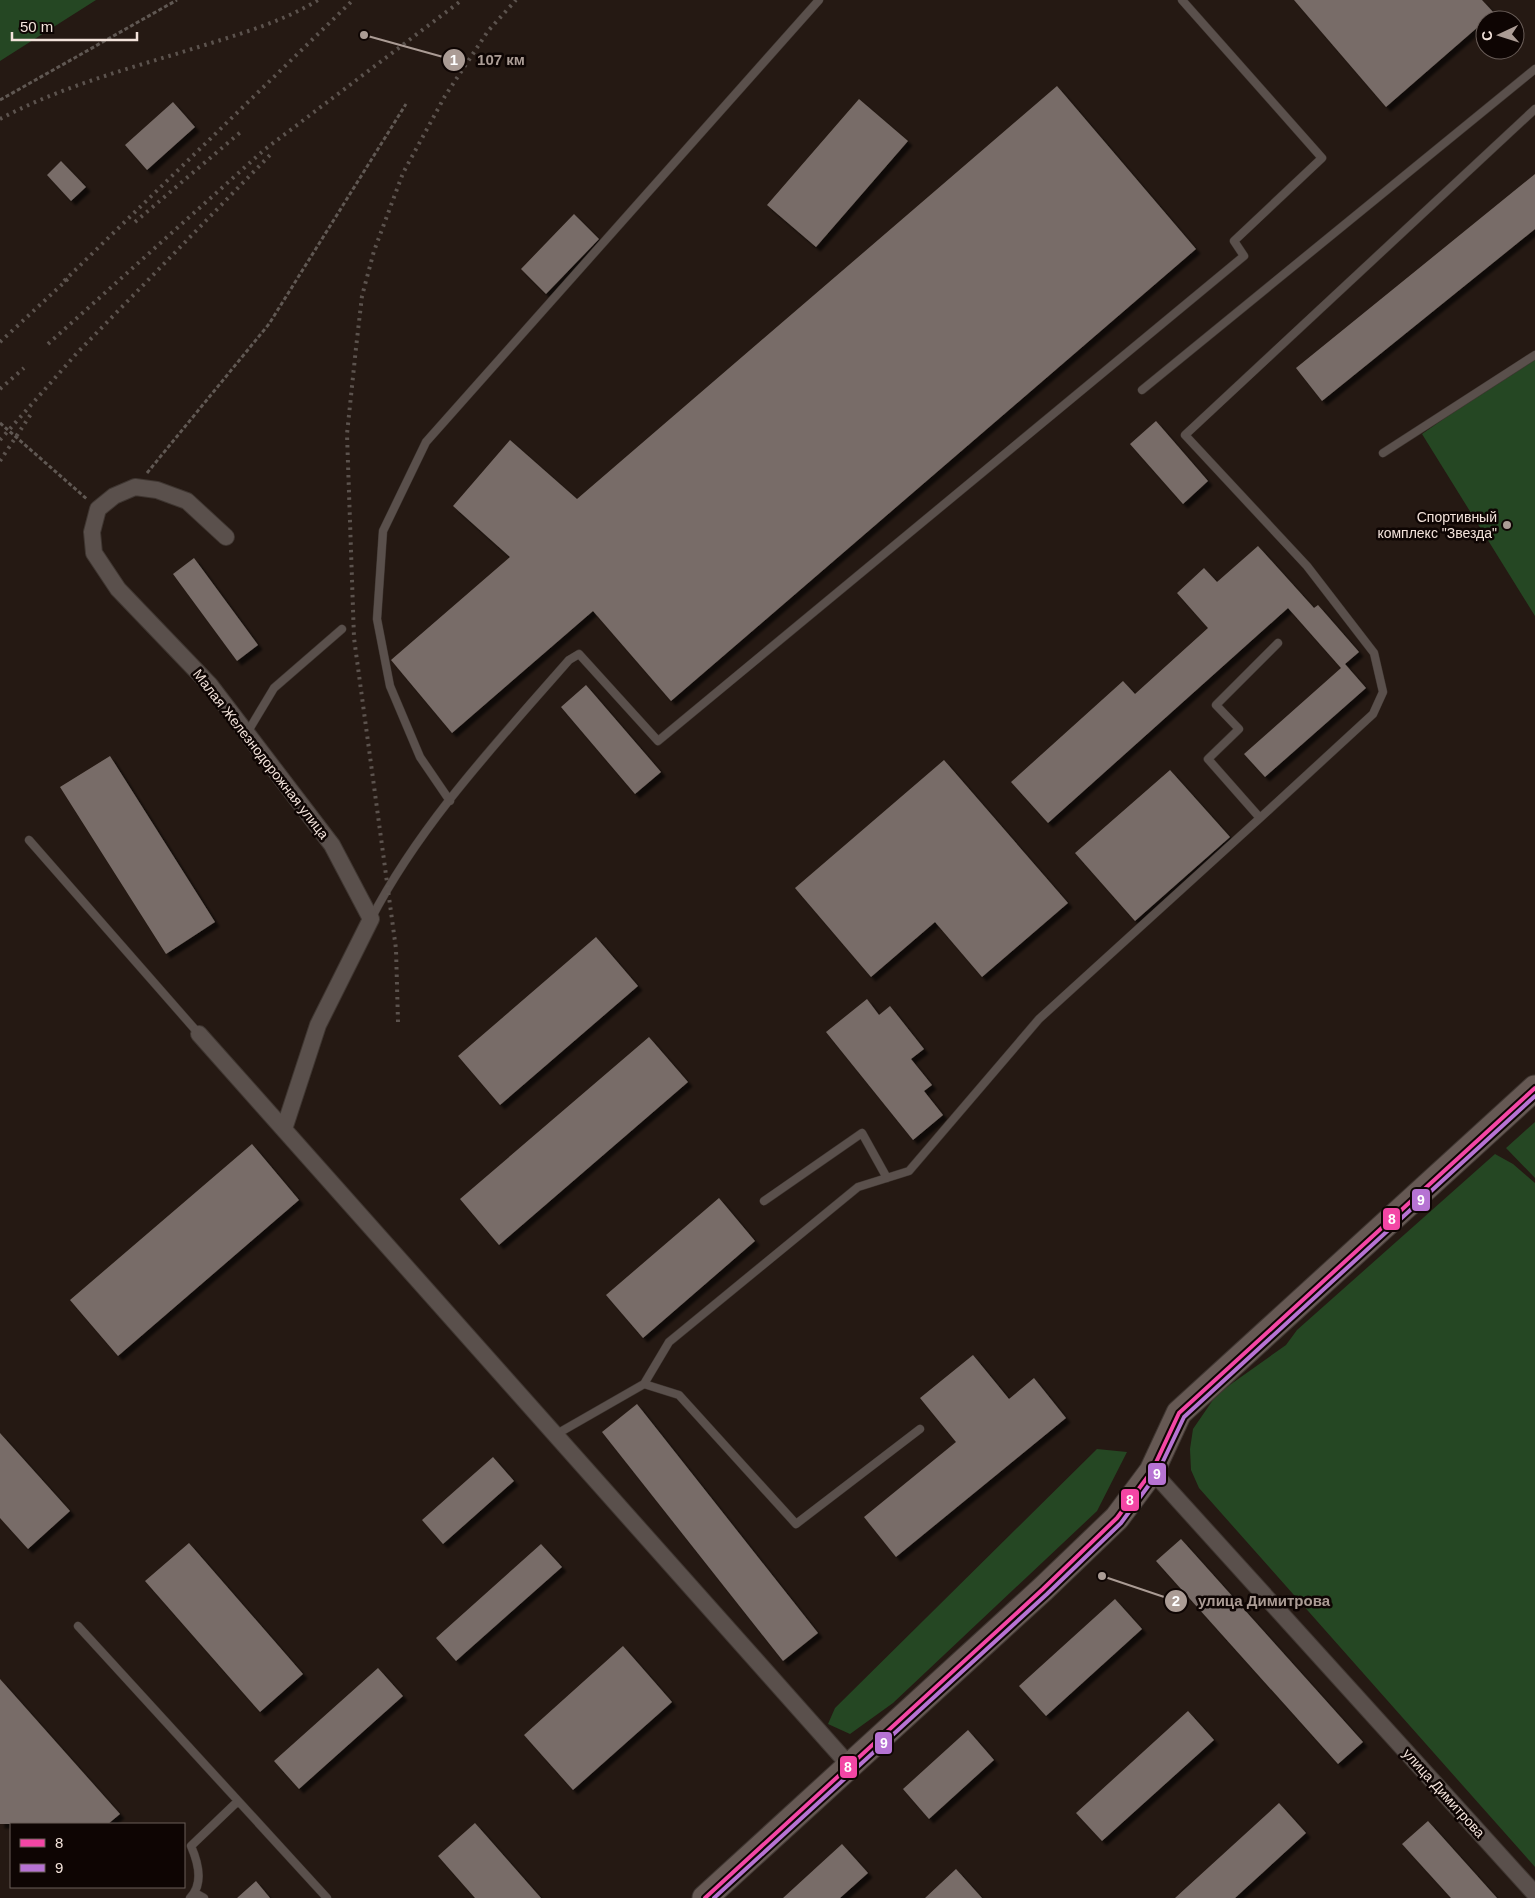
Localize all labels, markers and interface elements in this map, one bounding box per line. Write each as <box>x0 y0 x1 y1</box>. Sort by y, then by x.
scale bar <box>12 10 138 42</box>
north arrow <box>1475 10 1525 60</box>
text: 50 m <box>20 18 53 35</box>
text: С <box>1479 30 1495 42</box>
callout: 107 км <box>442 45 535 75</box>
text: 1 <box>450 51 458 68</box>
text: 107 км <box>477 51 525 68</box>
place label: Спортивный комплекс "Звезда" <box>1377 509 1497 541</box>
marker: Спортивный комплекс "Звезда" <box>1501 519 1513 531</box>
street label: Малая Железнодорожная улица <box>190 666 332 842</box>
line badge: 9 <box>1411 1188 1431 1212</box>
text: 9 <box>1417 1192 1425 1208</box>
line badge: 8 <box>1382 1207 1401 1231</box>
text: 8 <box>1388 1211 1396 1227</box>
line badge: 9 <box>1147 1462 1167 1486</box>
text: 9 <box>1153 1466 1161 1482</box>
line badge: 8 <box>1120 1488 1140 1512</box>
text: 8 <box>1126 1492 1134 1508</box>
callout: улица Димитрова <box>1163 1586 1340 1616</box>
text: 2 <box>1172 1592 1180 1609</box>
text: улица Димитрова <box>1198 1592 1331 1609</box>
line badge: 9 <box>874 1731 893 1755</box>
text: 9 <box>880 1735 888 1751</box>
street label: улица Димитрова <box>1400 1745 1488 1841</box>
line badge: 8 <box>839 1755 858 1779</box>
text: 8 <box>844 1759 852 1775</box>
legend <box>10 1823 185 1888</box>
text: 8 <box>55 1834 63 1851</box>
text: 9 <box>55 1859 63 1876</box>

